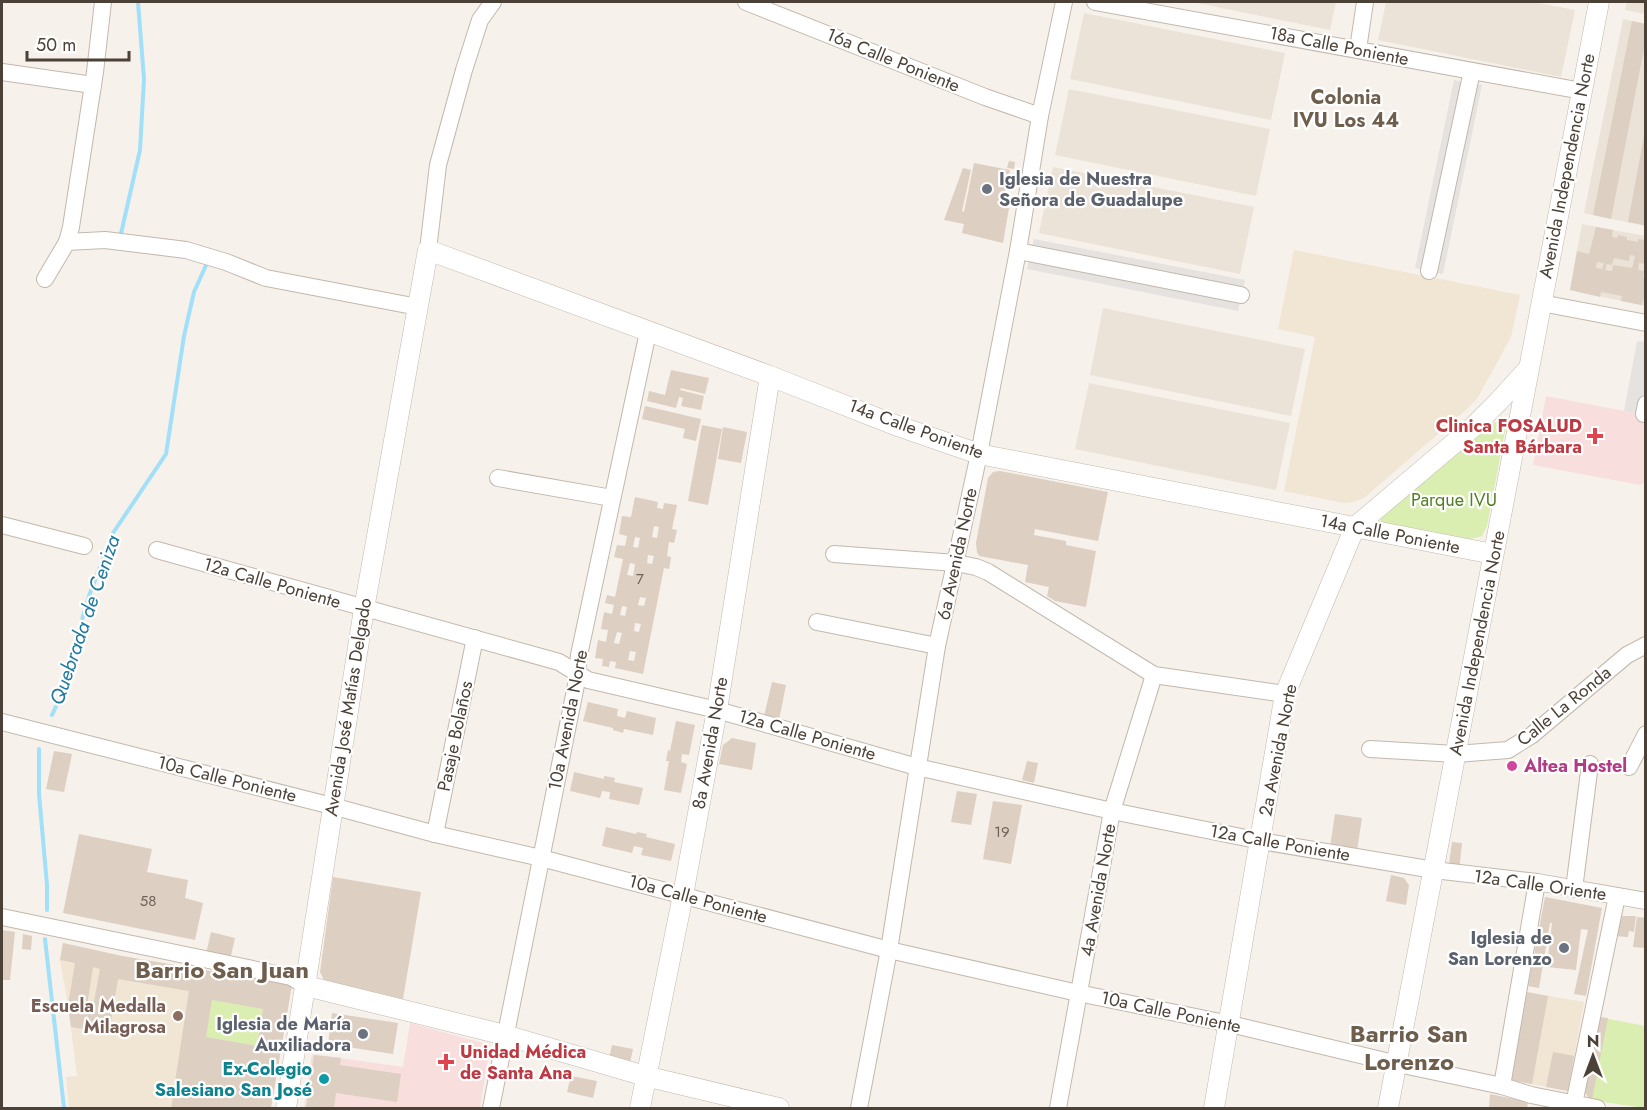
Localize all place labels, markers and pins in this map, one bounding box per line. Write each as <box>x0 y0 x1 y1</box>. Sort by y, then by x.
place label: Iglesia de Nuestra Señora de Guadalupe <box>999 166 1183 213</box>
marker: Iglesia de Nuestra Señora de Guadalupe <box>980 182 994 196</box>
place label: Clinica FOSALUD Santa Bárbara <box>1436 413 1582 460</box>
marker: Clinica FOSALUD Santa Bárbara <box>1586 427 1604 445</box>
place label: Altea Hostel <box>1523 753 1627 779</box>
marker: Altea Hostel <box>1505 759 1519 773</box>
place label: Iglesia de San Lorenzo <box>1448 925 1552 972</box>
marker: Iglesia de San Lorenzo <box>1557 941 1571 955</box>
place label: Escuela Medalla Milagrosa <box>31 993 166 1040</box>
marker: Escuela Medalla Milagrosa <box>171 1009 185 1023</box>
place label: Iglesia de María Auxiliadora <box>216 1011 351 1058</box>
marker: Iglesia de María Auxiliadora <box>356 1027 370 1041</box>
place label: Unidad Médica de Santa Ana <box>460 1039 586 1086</box>
marker: Unidad Médica de Santa Ana <box>437 1053 455 1071</box>
place label: Ex-Colegio Salesiano San José <box>155 1056 312 1103</box>
marker: Ex-Colegio Salesiano San José <box>317 1072 331 1086</box>

